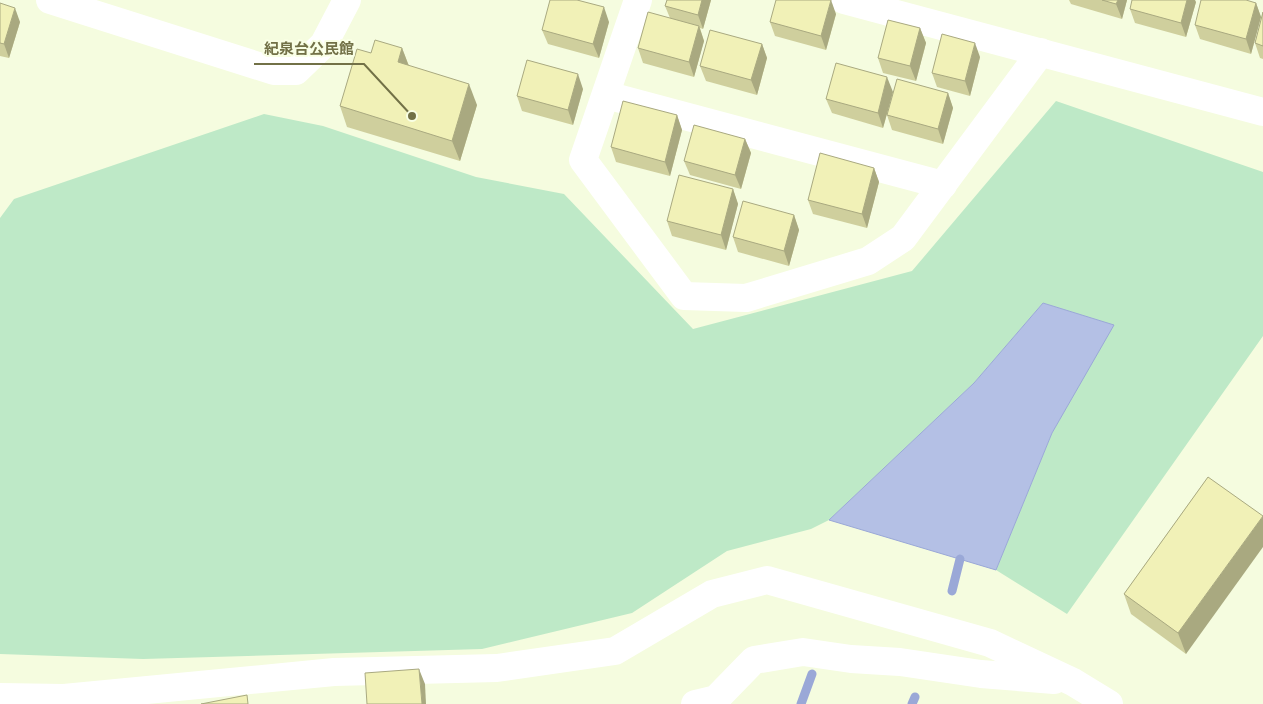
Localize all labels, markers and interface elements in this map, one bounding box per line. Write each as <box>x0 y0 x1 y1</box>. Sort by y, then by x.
callout: 紀泉台公民館 <box>254 34 364 64</box>
text: 紀泉台公民館 <box>264 38 354 59</box>

